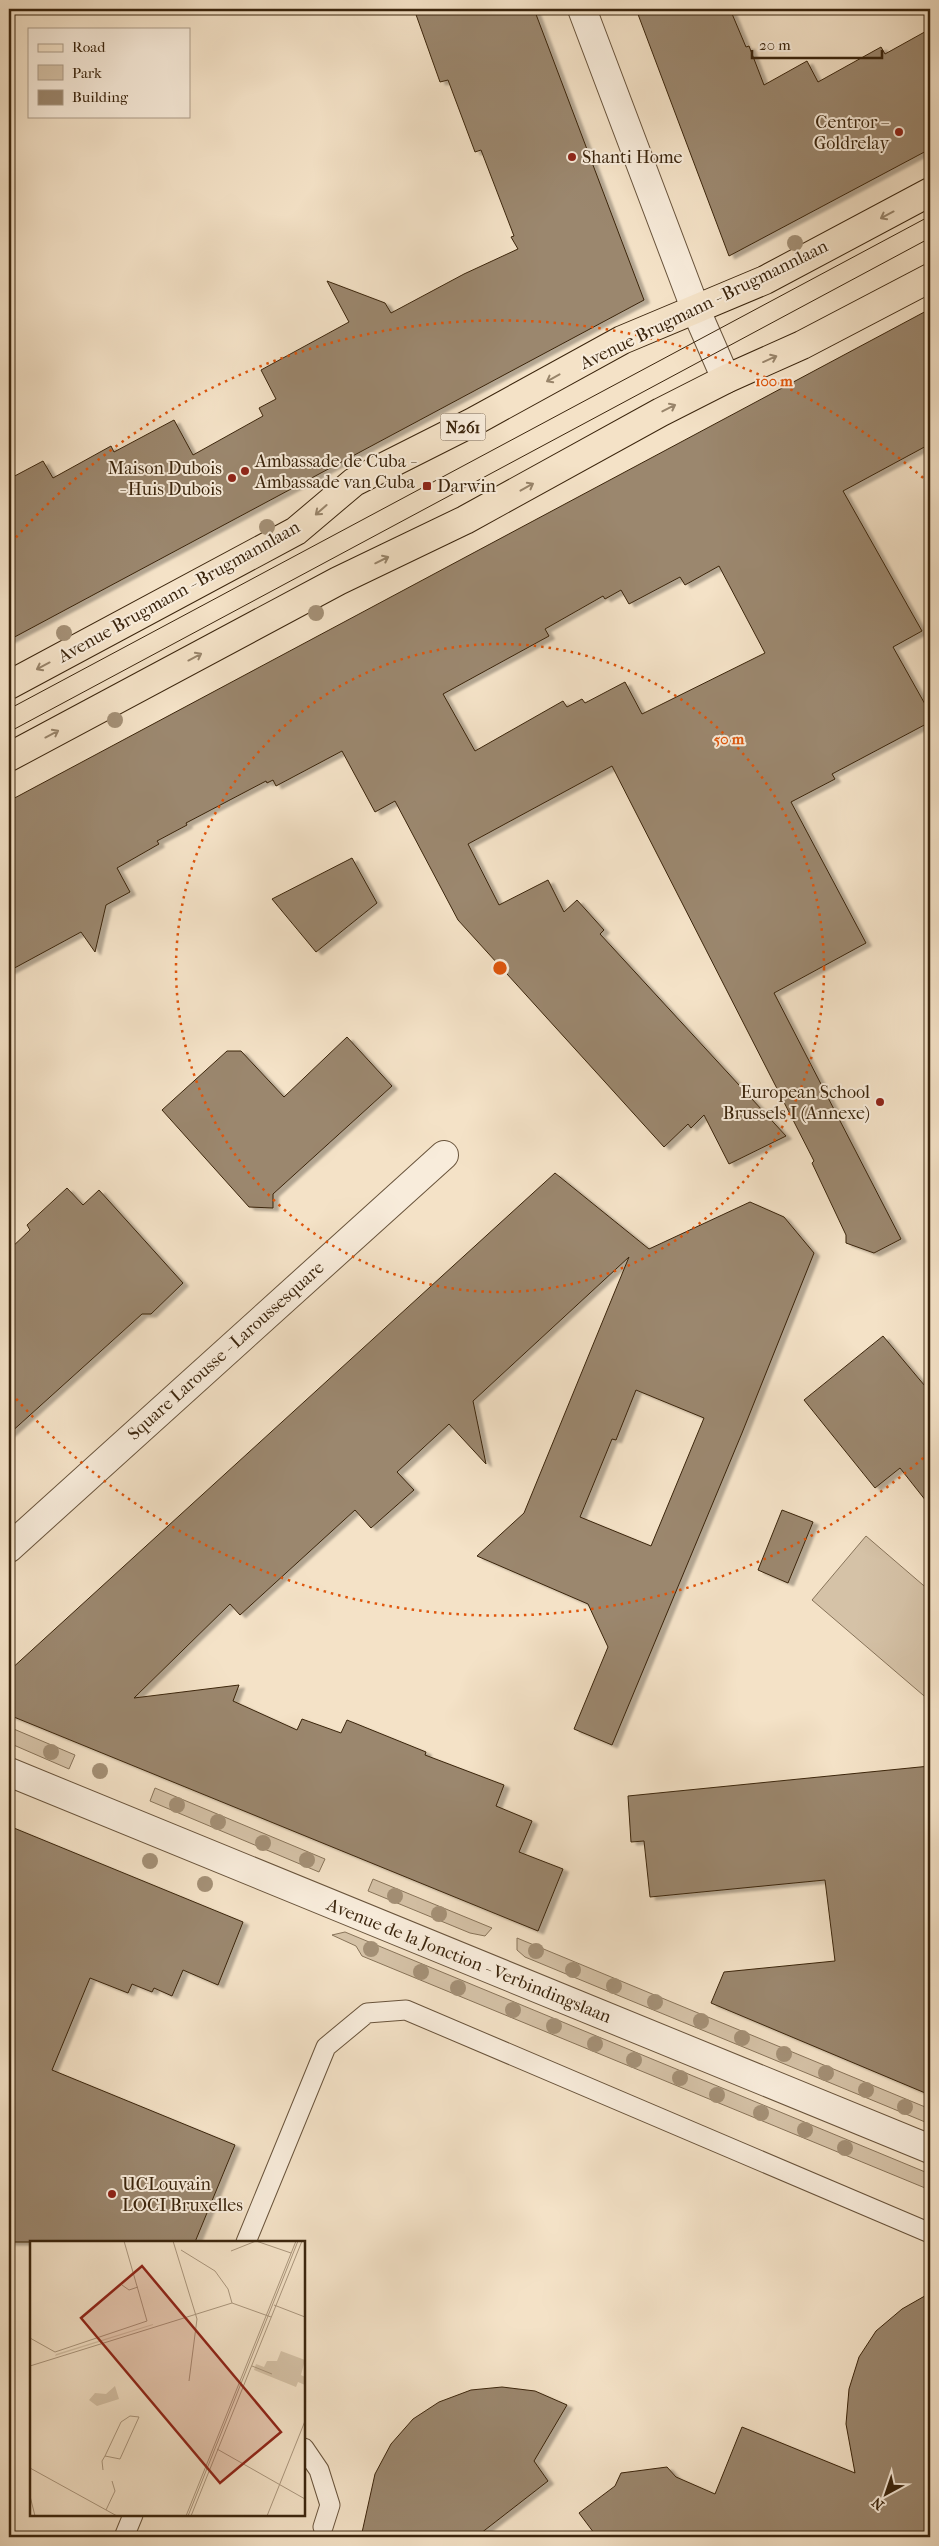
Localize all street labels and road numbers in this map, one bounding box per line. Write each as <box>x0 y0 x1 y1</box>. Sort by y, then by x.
street label: Avenue Brugmann - Brugmannlaan <box>576 235 832 375</box>
road number: N261 <box>440 414 486 441</box>
street label: Avenue Brugmann - Brugmannlaan <box>53 516 304 668</box>
street label: Square Larousse - Laroussesquare <box>123 1257 329 1445</box>
street label: Avenue de la Jonction - Verbindingslaan <box>323 1894 615 2028</box>

